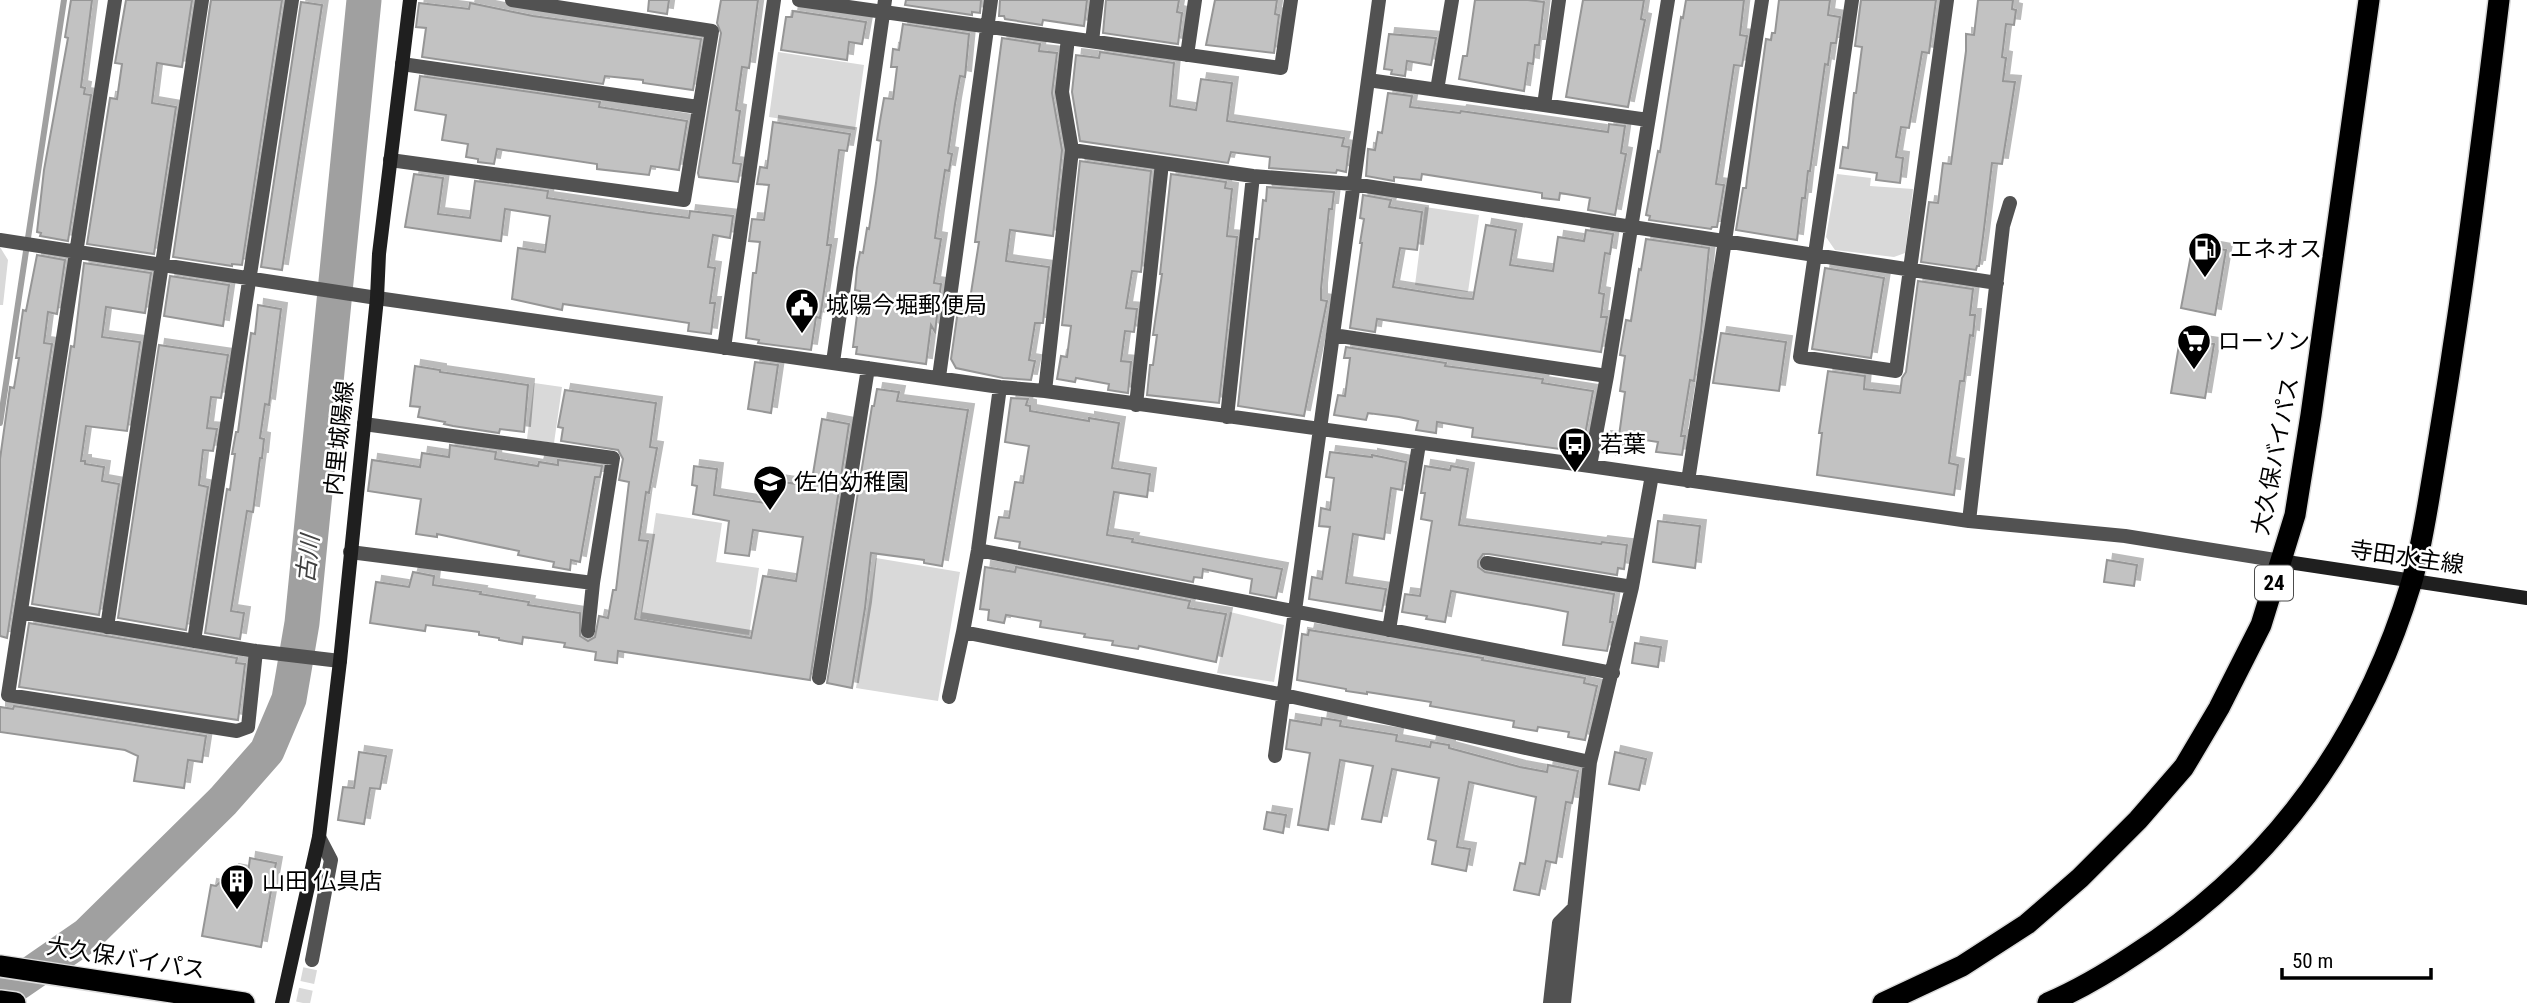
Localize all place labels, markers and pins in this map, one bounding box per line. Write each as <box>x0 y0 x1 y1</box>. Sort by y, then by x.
fuel station icon: エネオス <box>2186 230 2224 279</box>
place label: エネオス <box>2230 236 2322 263</box>
public building icon: 城陽今堀郵便局 <box>783 286 821 335</box>
place label: 城陽今堀郵便局 <box>826 292 987 319</box>
supermarket icon: ローソン <box>2175 322 2213 371</box>
place label: ローソン <box>2218 328 2310 355</box>
bus stop icon: 若葉 <box>1556 425 1594 474</box>
place label: 若葉 <box>1600 431 1646 458</box>
school or university icon: 佐伯幼稚園 <box>751 463 789 512</box>
place label: 佐伯幼稚園 <box>794 469 909 496</box>
building icon: 山田 仏具店 <box>218 862 256 911</box>
place label: 山田 仏具店 <box>262 868 382 895</box>

